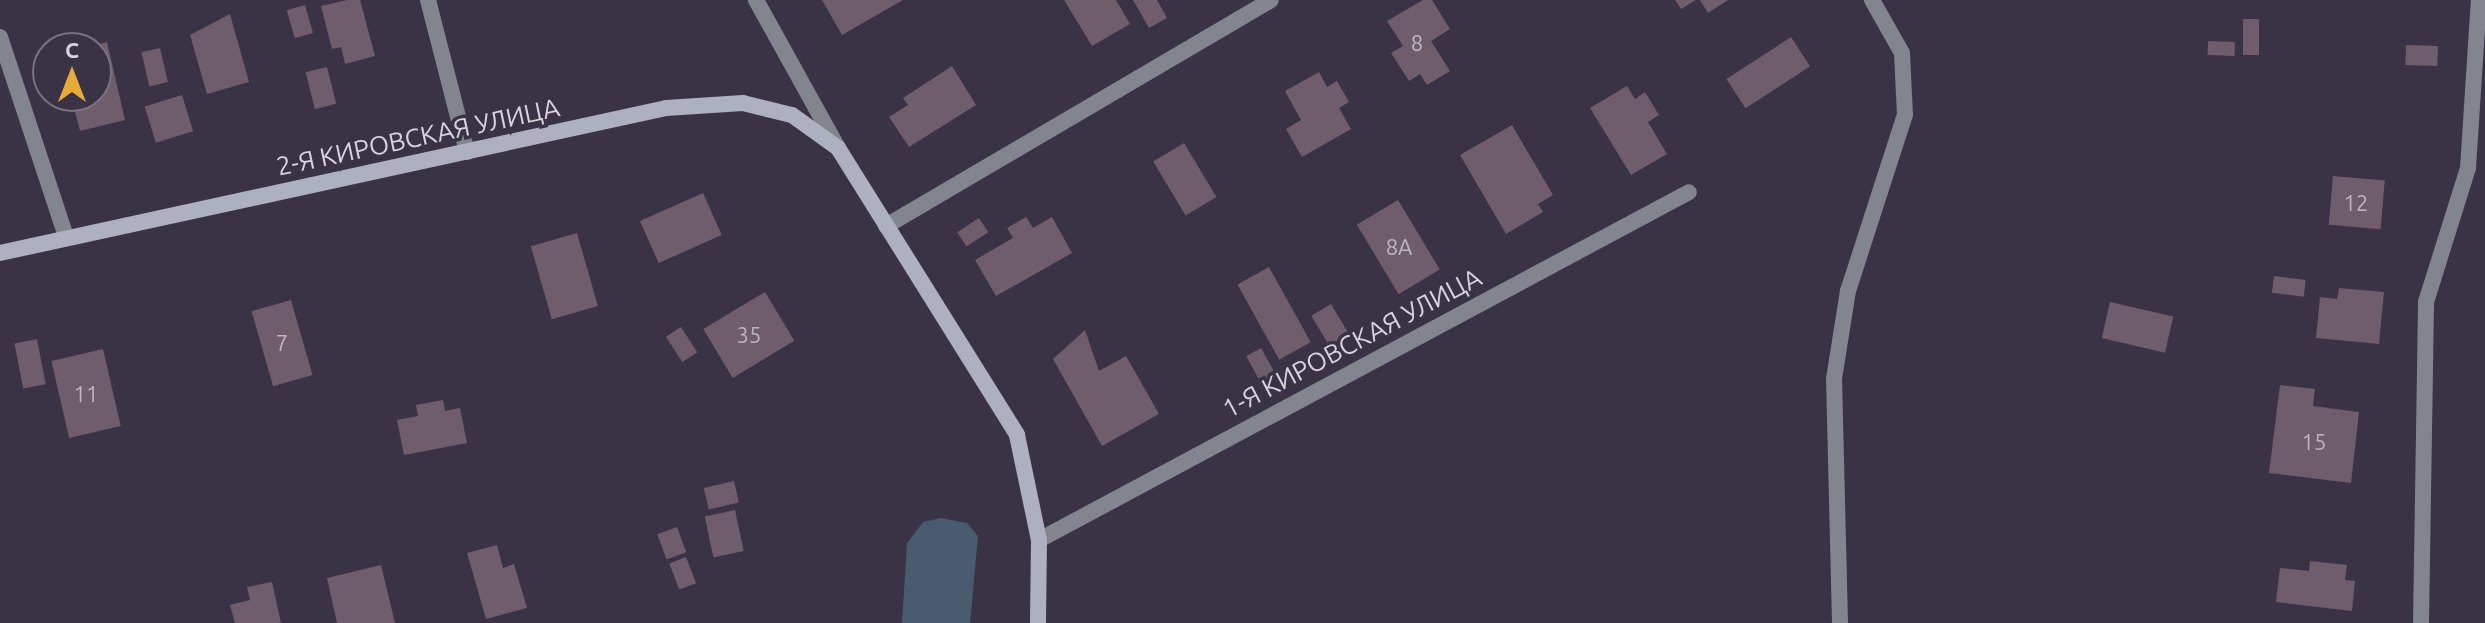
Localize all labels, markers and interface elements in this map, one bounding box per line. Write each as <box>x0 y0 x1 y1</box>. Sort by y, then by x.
house number: 8 <box>1411 30 1423 56</box>
north arrow <box>32 32 112 112</box>
text: С <box>65 37 79 62</box>
street label: 2-Я КИРОВСКАЯ УЛИЦА <box>274 92 562 182</box>
house number: 12 <box>2344 190 2368 216</box>
house number: 8А <box>1386 234 1412 260</box>
street label: 1-Я КИРОВСКАЯ УЛИЦА <box>1217 261 1487 425</box>
house number: 35 <box>737 322 761 348</box>
house number: 7 <box>276 330 288 356</box>
house number: 11 <box>74 381 98 407</box>
house number: 15 <box>2302 429 2326 455</box>

